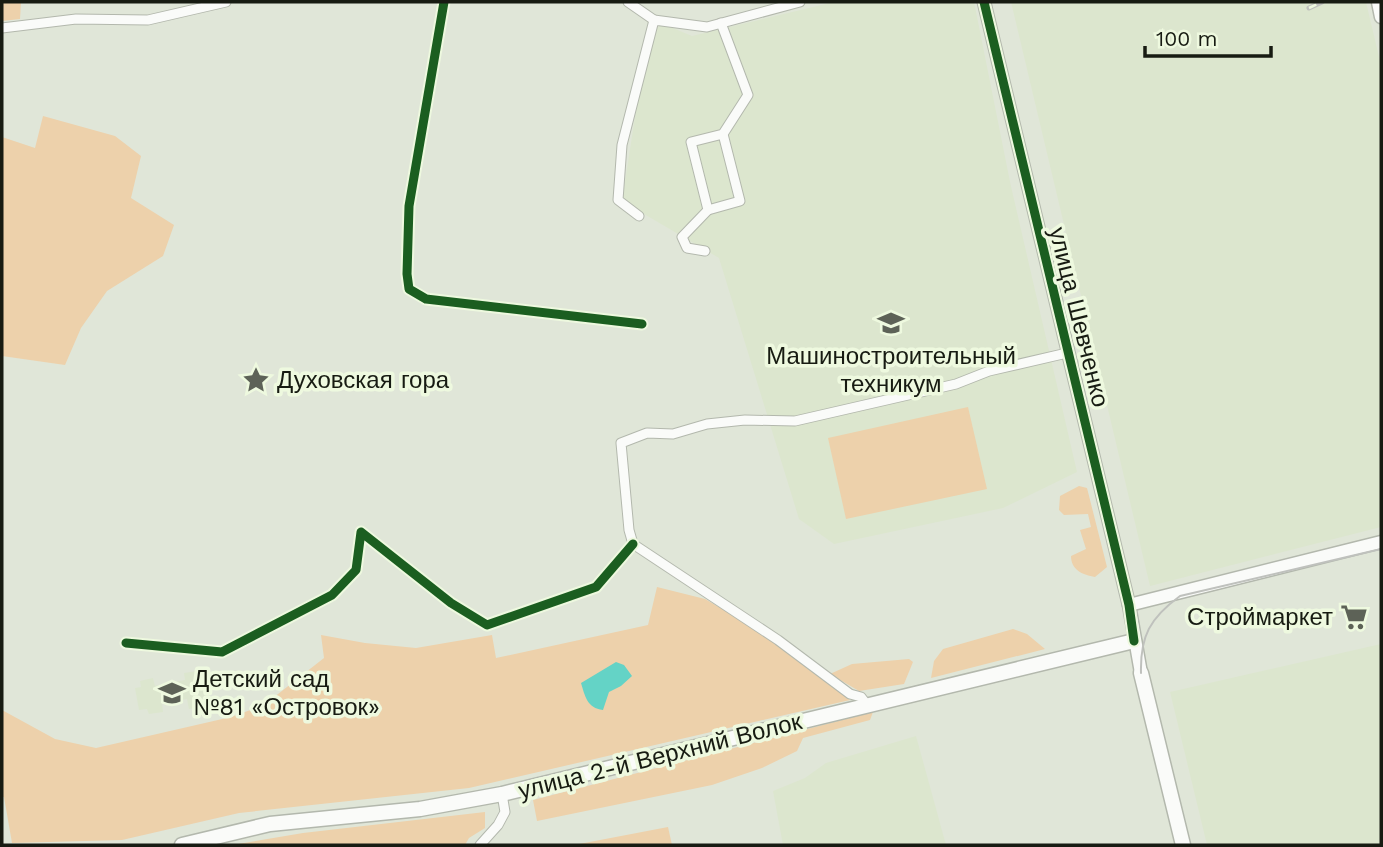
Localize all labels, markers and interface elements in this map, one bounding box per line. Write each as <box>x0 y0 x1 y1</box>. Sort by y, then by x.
scale bar <box>1145 14 1271 58</box>
text: 100 m <box>1156 26 1218 51</box>
street label: улица Шевченко <box>1043 224 1115 410</box>
school or university icon: Машиностроительный техникум <box>876 308 906 338</box>
place label: Машиностроительный техникум <box>766 342 1016 398</box>
place icon: Духовская гора <box>241 365 271 395</box>
place label: Духовская гора <box>277 366 450 394</box>
supermarket icon: Строймаркет <box>1339 602 1369 632</box>
place label: Строймаркет <box>1187 603 1333 631</box>
place label: Детский сад №81 «Островок» <box>193 665 380 721</box>
school or university icon: Детский сад №81 «Островок» <box>157 678 187 708</box>
street label: улица 2-й Верхний Волок <box>515 707 805 805</box>

